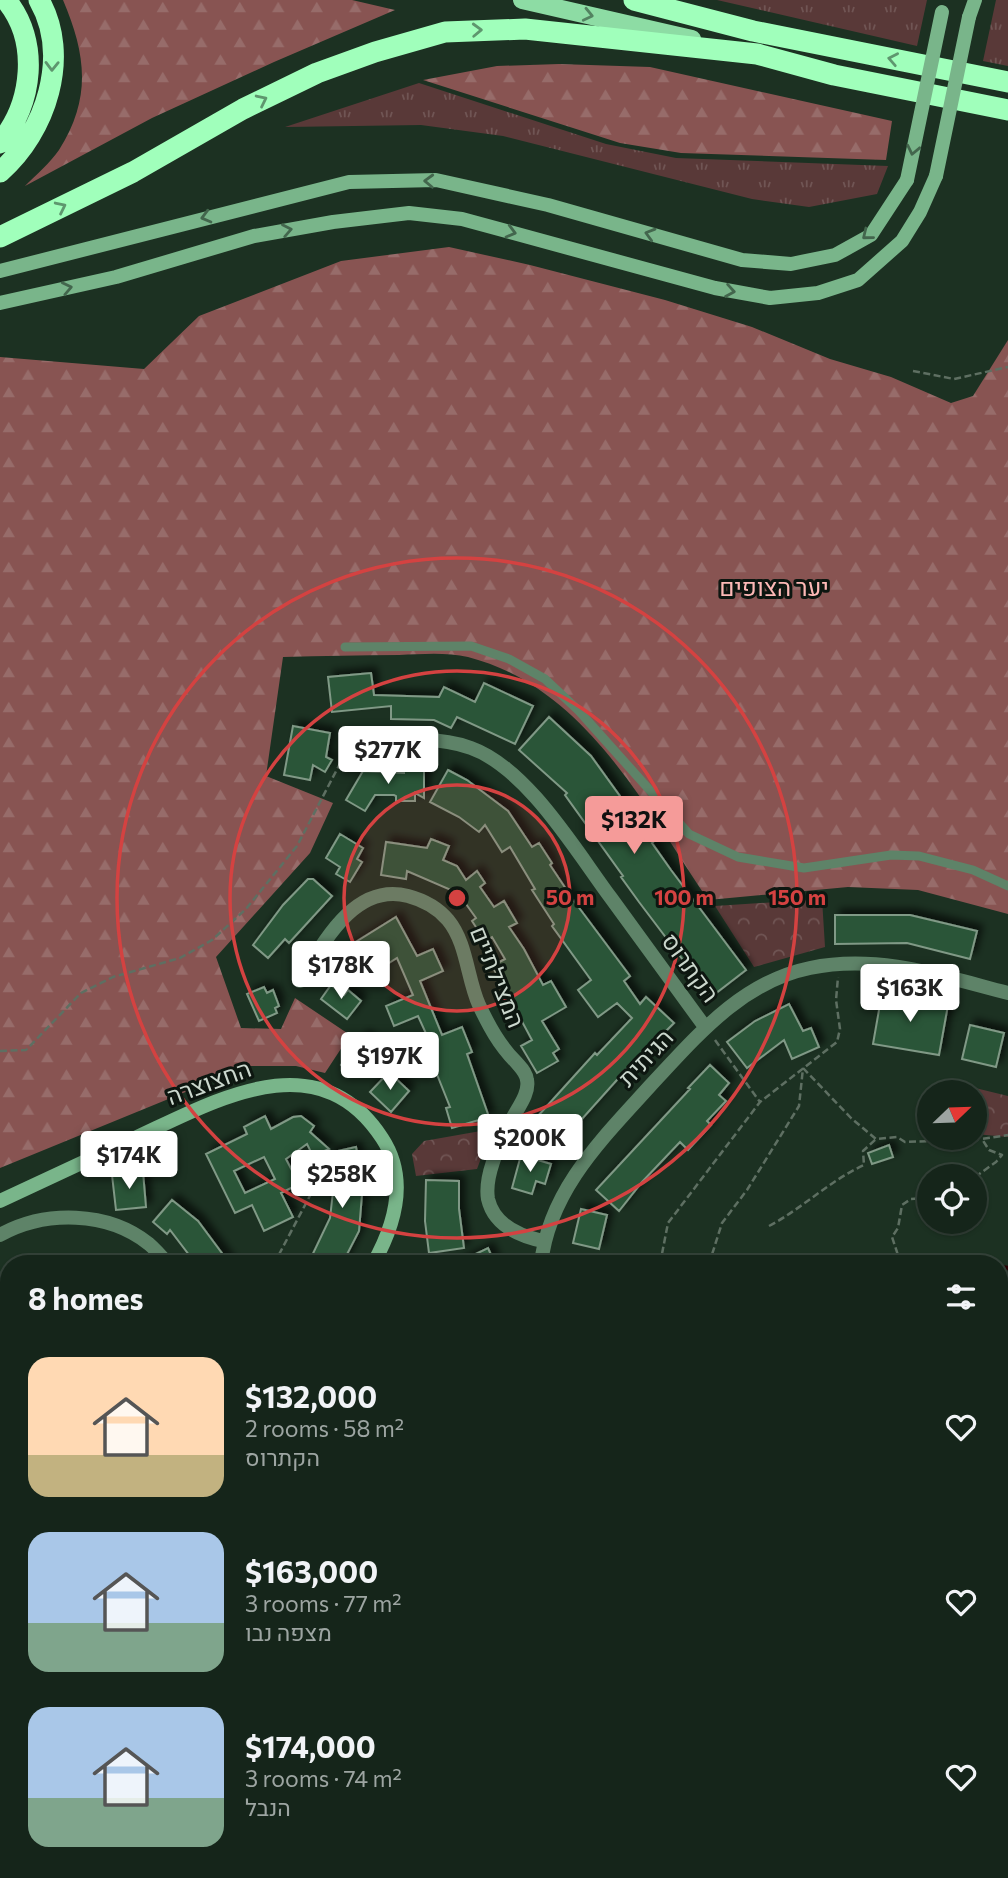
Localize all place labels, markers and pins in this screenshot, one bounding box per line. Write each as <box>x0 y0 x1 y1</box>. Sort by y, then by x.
pin: $277K <box>339 726 437 786</box>
pin: $132K <box>585 796 683 856</box>
centre of rings <box>445 886 469 910</box>
pin: $178K <box>292 942 390 1001</box>
pin: $163K <box>861 964 959 1024</box>
pin: $197K <box>341 1032 439 1092</box>
pin: $200K <box>481 1114 579 1174</box>
pin: $174K <box>80 1132 178 1191</box>
pin: $258K <box>293 1150 391 1210</box>

